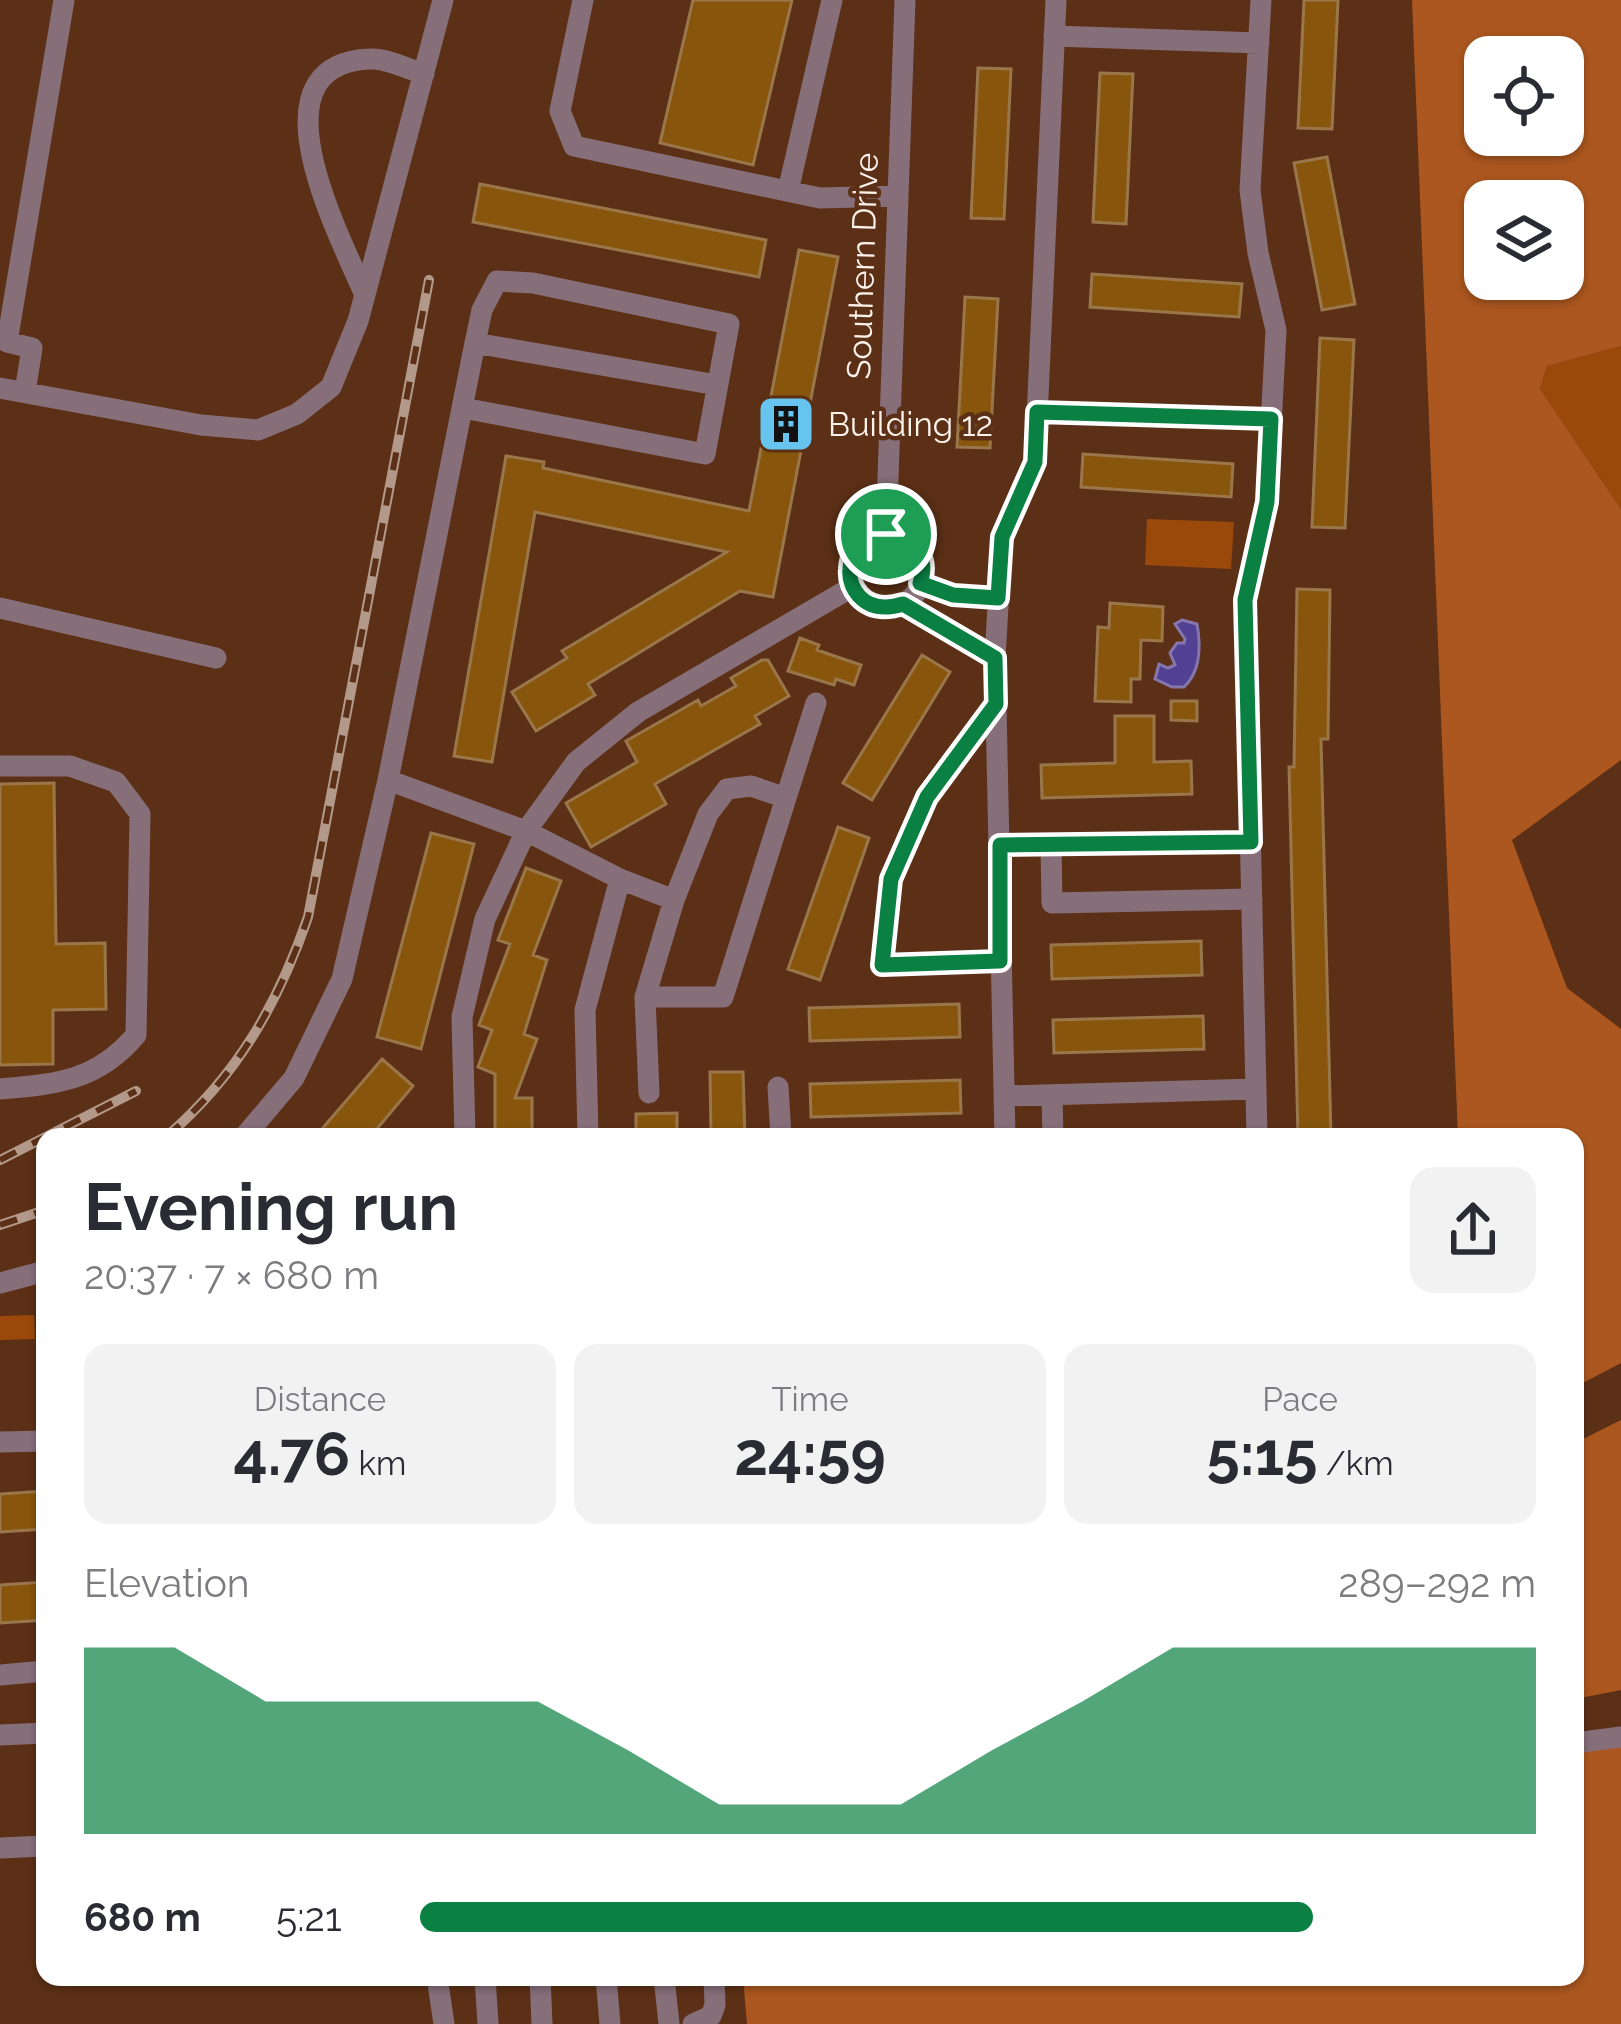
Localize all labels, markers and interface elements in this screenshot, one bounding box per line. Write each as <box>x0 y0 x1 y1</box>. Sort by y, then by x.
map controls <box>1464 36 1584 300</box>
button: locate <box>1464 36 1584 156</box>
street label: Southern Drive <box>839 152 886 380</box>
button: layers <box>1464 180 1584 300</box>
building icon: Building 12 <box>755 393 817 455</box>
place label: Building 12 <box>828 405 993 444</box>
pin <box>835 483 937 585</box>
icon: arrive <box>853 501 919 567</box>
button: share <box>1410 1167 1536 1293</box>
text: Evening run <box>84 1168 458 1245</box>
text: 20:37 · 7 × 680 m <box>84 1252 379 1298</box>
text: Distance <box>254 1380 386 1419</box>
text: Time <box>771 1380 849 1419</box>
text: Pace <box>1262 1380 1338 1419</box>
text: 4.76 <box>234 1419 350 1489</box>
text: 24:59 <box>734 1419 886 1489</box>
text: 5:15 <box>1206 1419 1317 1489</box>
text: km <box>350 1444 406 1483</box>
text: /km <box>1317 1444 1394 1483</box>
text: Elevation <box>84 1560 250 1606</box>
text: 289–292 m <box>1338 1560 1536 1606</box>
text: 680 m <box>84 1894 201 1940</box>
text: 5:21 <box>276 1894 342 1940</box>

